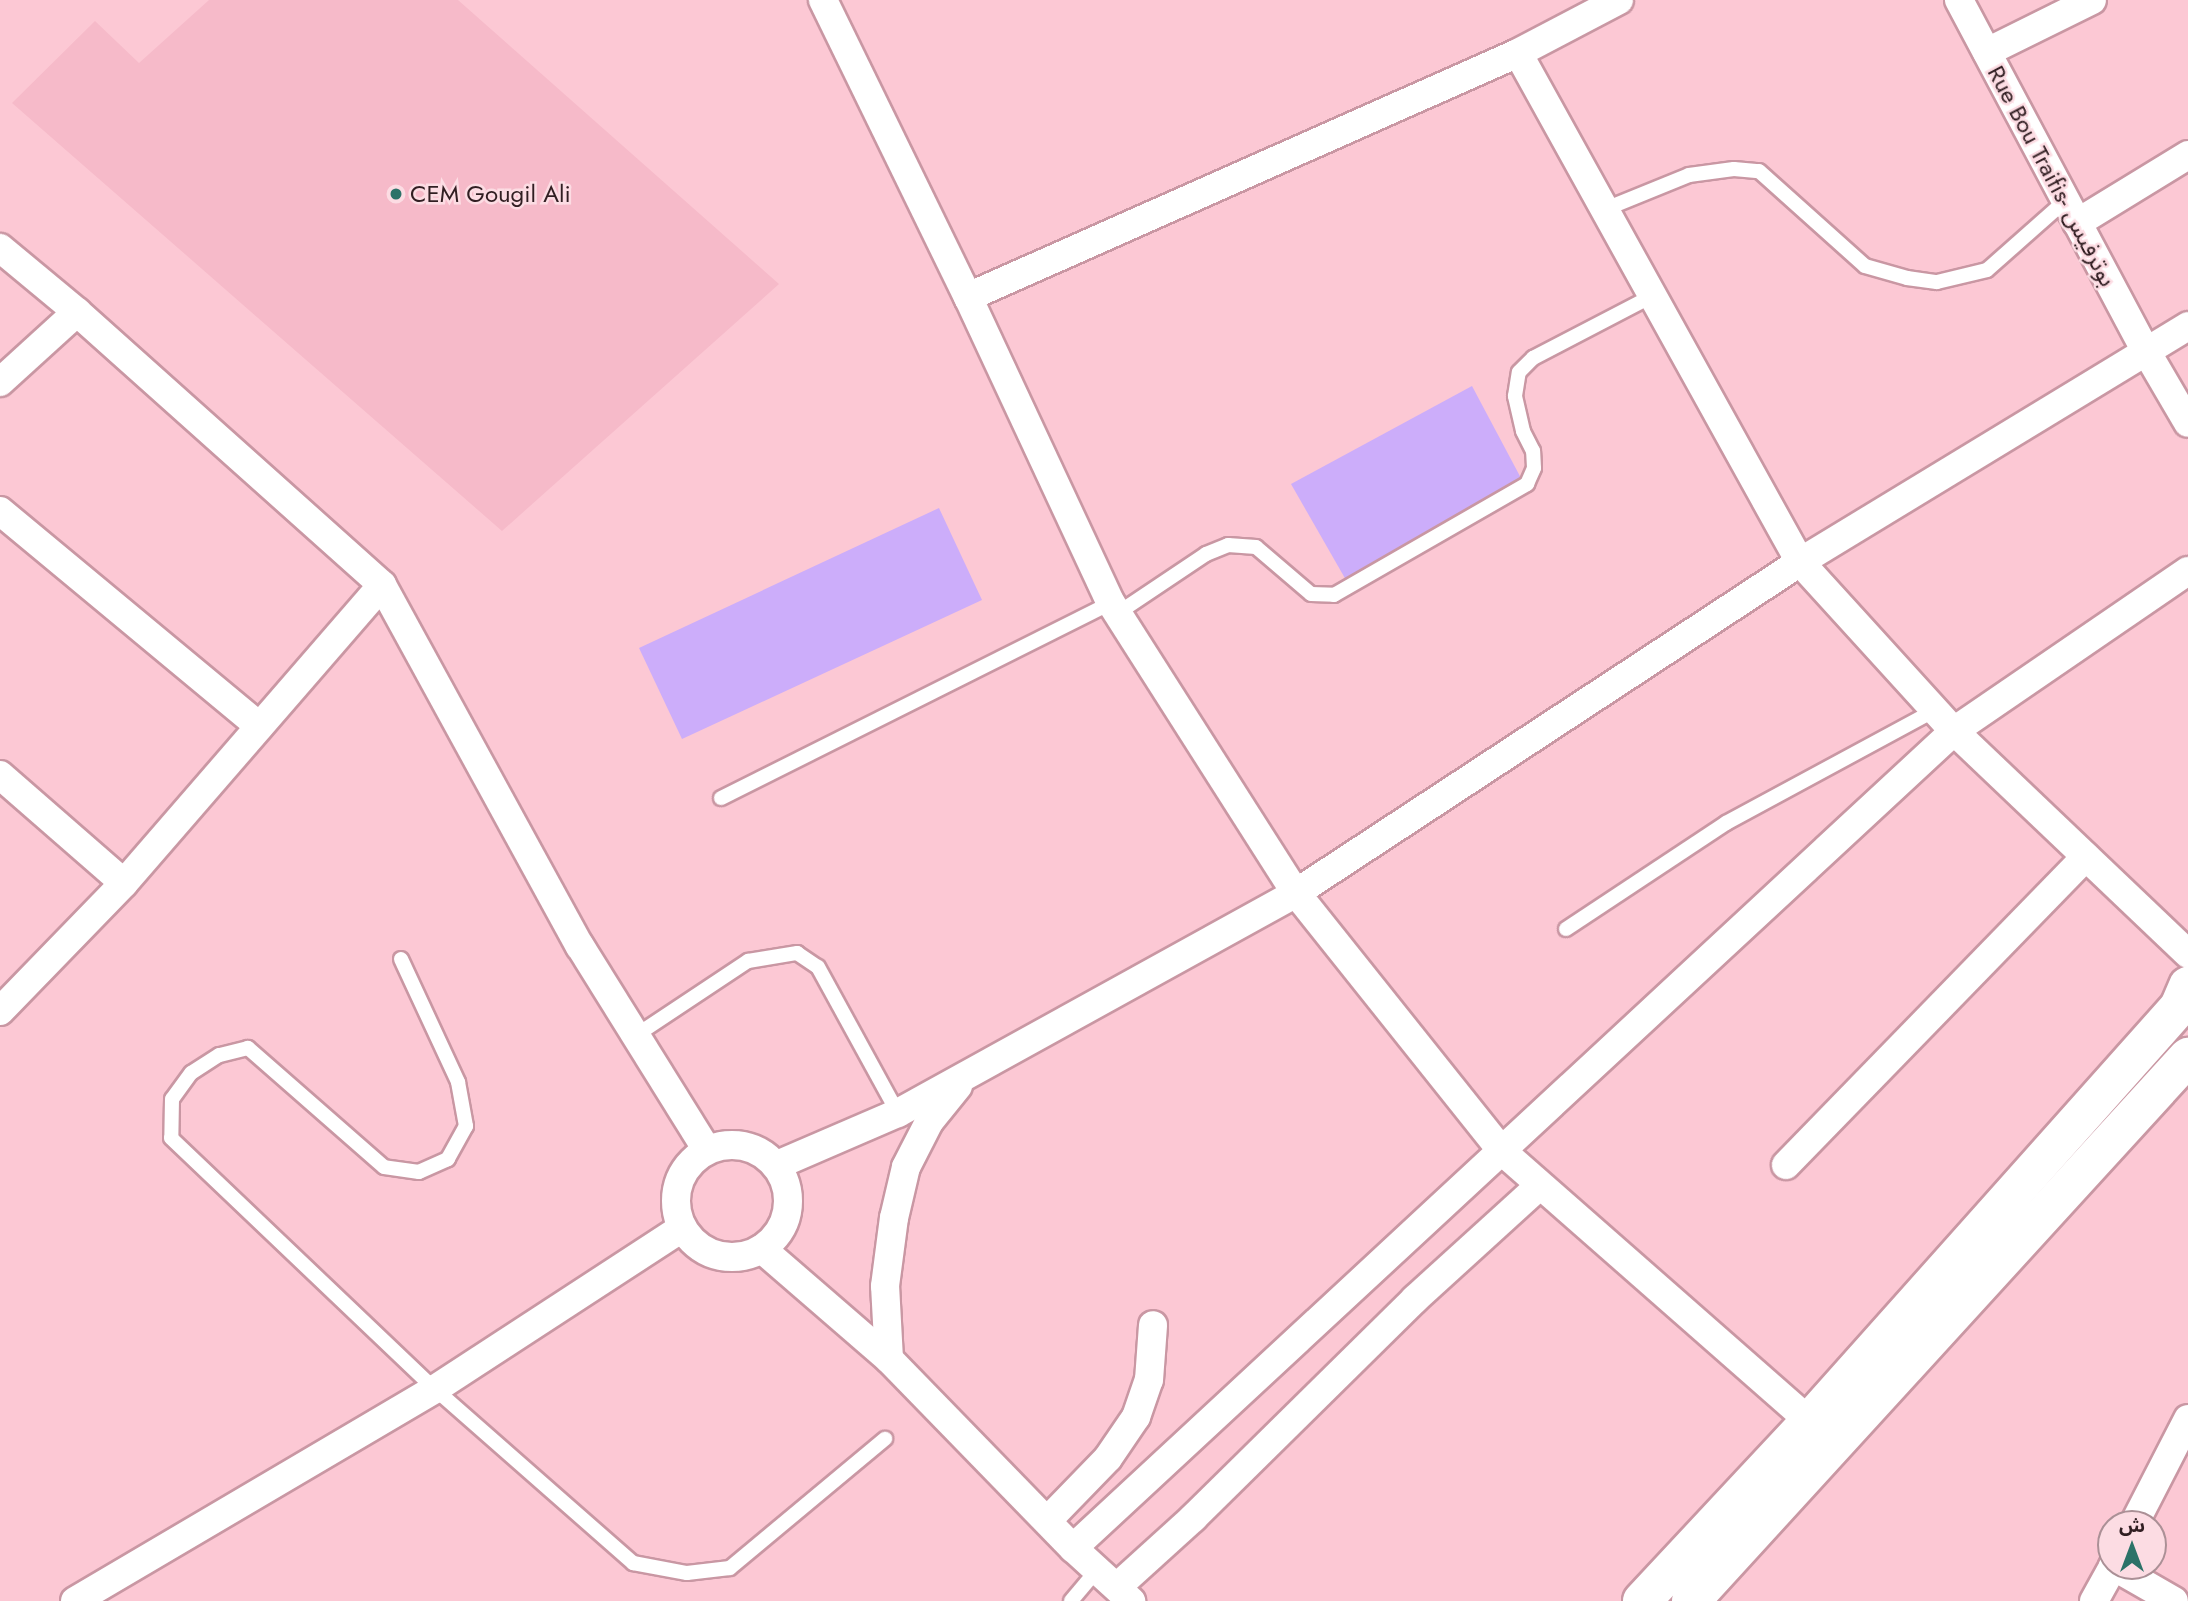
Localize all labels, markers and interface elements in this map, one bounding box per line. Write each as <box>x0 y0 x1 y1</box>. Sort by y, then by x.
street label: Rue Bou Traifis- بوترفيس <box>1982 61 2122 291</box>
place label: CEM Gougil Ali <box>410 180 571 208</box>
marker: CEM Gougil Ali <box>388 186 404 202</box>
north arrow <box>2097 1510 2167 1580</box>
text: ش <box>2119 1512 2145 1539</box>

